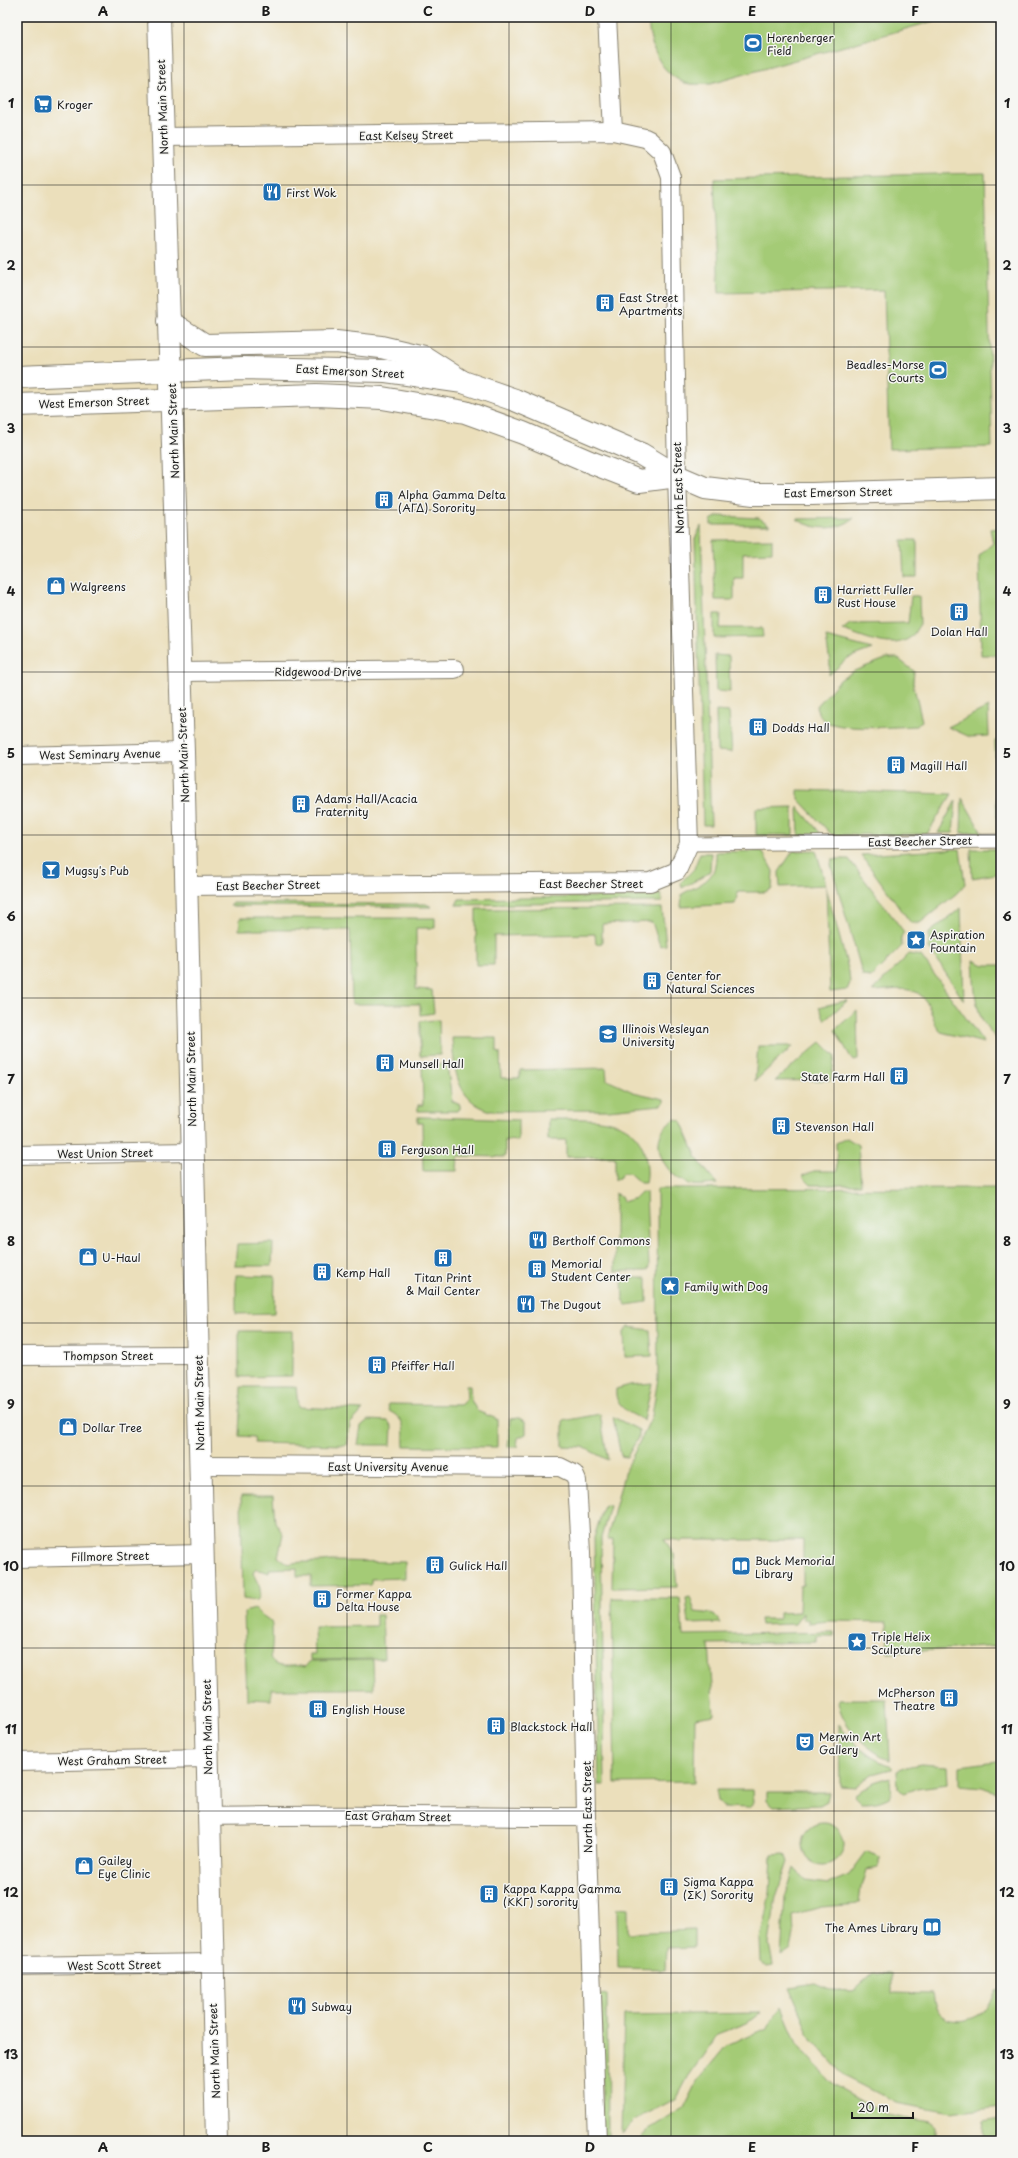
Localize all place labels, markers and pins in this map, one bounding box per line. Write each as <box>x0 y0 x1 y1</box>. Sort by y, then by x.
place label: Horenberger Field <box>767 29 834 59</box>
sports icon: Horenberger Field <box>742 32 764 54</box>
supermarket icon: Kroger <box>32 93 54 115</box>
place label: Kroger <box>57 96 94 113</box>
restaurant icon: First Wok <box>261 181 283 203</box>
place label: First Wok <box>286 184 337 201</box>
place label: East Street Apartments <box>619 289 683 319</box>
building icon: East Street Apartments <box>594 292 616 314</box>
place label: Beadles-Morse Courts <box>846 356 924 386</box>
sports icon: Beadles-Morse Courts <box>927 359 949 381</box>
place label: Alpha Gamma Delta (ΑΓΔ) Sorority <box>398 486 506 516</box>
building icon: Alpha Gamma Delta (ΑΓΔ) Sorority <box>373 489 395 511</box>
shop icon: Walgreens <box>45 575 67 597</box>
place label: Walgreens <box>70 578 126 595</box>
place label: Harriett Fuller Rust House <box>837 581 914 611</box>
building icon: Harriett Fuller Rust House <box>812 584 834 606</box>
building icon: Dolan Hall <box>948 601 970 623</box>
place label: Dolan Hall <box>930 623 988 640</box>
building icon: Dodds Hall <box>747 716 769 738</box>
place label: Dodds Hall <box>772 719 830 736</box>
building icon: Magill Hall <box>885 754 907 776</box>
place label: Magill Hall <box>910 757 967 774</box>
place label: Adams Hall/Acacia Fraternity <box>315 790 418 820</box>
building icon: Adams Hall/Acacia Fraternity <box>290 793 312 815</box>
bar icon: Mugsy's Pub <box>40 859 62 881</box>
place label: Mugsy's Pub <box>65 862 129 879</box>
place label: Aspiration Fountain <box>930 926 985 956</box>
place icon: Aspiration Fountain <box>905 929 927 951</box>
place label: Center for Natural Sciences <box>666 967 755 997</box>
building icon: Center for Natural Sciences <box>641 970 663 992</box>
place label: Illinois Wesleyan University <box>622 1020 709 1050</box>
school or university icon: Illinois Wesleyan University <box>597 1023 619 1045</box>
building icon: Munsell Hall <box>374 1052 396 1074</box>
place label: Munsell Hall <box>399 1055 464 1072</box>
building icon: State Farm Hall <box>888 1065 910 1087</box>
place label: State Farm Hall <box>801 1068 885 1085</box>
building icon: Stevenson Hall <box>770 1115 792 1137</box>
place label: Stevenson Hall <box>795 1118 874 1135</box>
building icon: Ferguson Hall <box>376 1138 398 1160</box>
place label: Ferguson Hall <box>401 1141 474 1158</box>
restaurant icon: Bertholf Commons <box>527 1229 549 1251</box>
place label: Bertholf Commons <box>552 1232 650 1249</box>
shop icon: U-Haul <box>77 1246 99 1268</box>
building icon: Titan Print & Mail Center <box>432 1247 454 1269</box>
place label: U-Haul <box>102 1249 141 1266</box>
place label: Memorial Student Center <box>551 1255 631 1285</box>
building icon: Memorial Student Center <box>526 1258 548 1280</box>
building icon: Kemp Hall <box>311 1261 333 1283</box>
place label: Kemp Hall <box>336 1264 390 1281</box>
place label: Titan Print & Mail Center <box>406 1269 481 1299</box>
place icon: Family with Dog <box>659 1275 681 1297</box>
place label: Family with Dog <box>684 1278 768 1295</box>
restaurant icon: The Dugout <box>515 1293 537 1315</box>
place label: The Dugout <box>540 1296 602 1313</box>
building icon: Pfeiffer Hall <box>366 1354 388 1376</box>
place label: Pfeiffer Hall <box>391 1357 454 1374</box>
shop icon: Dollar Tree <box>57 1416 79 1438</box>
place label: Dollar Tree <box>82 1419 142 1436</box>
place label: Buck Memorial Library <box>755 1552 835 1582</box>
building icon: Gulick Hall <box>424 1554 446 1576</box>
library icon: Buck Memorial Library <box>730 1555 752 1577</box>
place label: Gulick Hall <box>449 1557 507 1574</box>
place label: Former Kappa Delta House <box>336 1585 412 1615</box>
building icon: Former Kappa Delta House <box>311 1588 333 1610</box>
place label: Triple Helix Sculpture <box>871 1628 930 1658</box>
place icon: Triple Helix Sculpture <box>846 1631 868 1653</box>
place label: McPherson Theatre <box>878 1684 935 1714</box>
building icon: McPherson Theatre <box>938 1687 960 1709</box>
building icon: English House <box>307 1698 329 1720</box>
place label: English House <box>332 1701 405 1718</box>
building icon: Blackstock Hall <box>485 1715 507 1737</box>
place label: Blackstock Hall <box>510 1718 592 1735</box>
place label: Merwin Art Gallery <box>819 1728 881 1758</box>
theatre icon: Merwin Art Gallery <box>794 1731 816 1753</box>
place label: Gailey Eye Clinic <box>98 1852 151 1882</box>
shop icon: Gailey Eye Clinic <box>73 1855 95 1877</box>
place label: Sigma Kappa (ΣΚ) Sorority <box>683 1873 754 1903</box>
building icon: Sigma Kappa (ΣΚ) Sorority <box>658 1876 680 1898</box>
place label: Kappa Kappa Gamma (ΚΚΓ) sorority <box>503 1880 621 1910</box>
building icon: Kappa Kappa Gamma (ΚΚΓ) sorority <box>478 1883 500 1905</box>
library icon: The Ames Library <box>921 1916 943 1938</box>
place label: The Ames Library <box>825 1919 918 1936</box>
restaurant icon: Subway <box>286 1995 308 2017</box>
place label: Subway <box>311 1998 352 2015</box>

